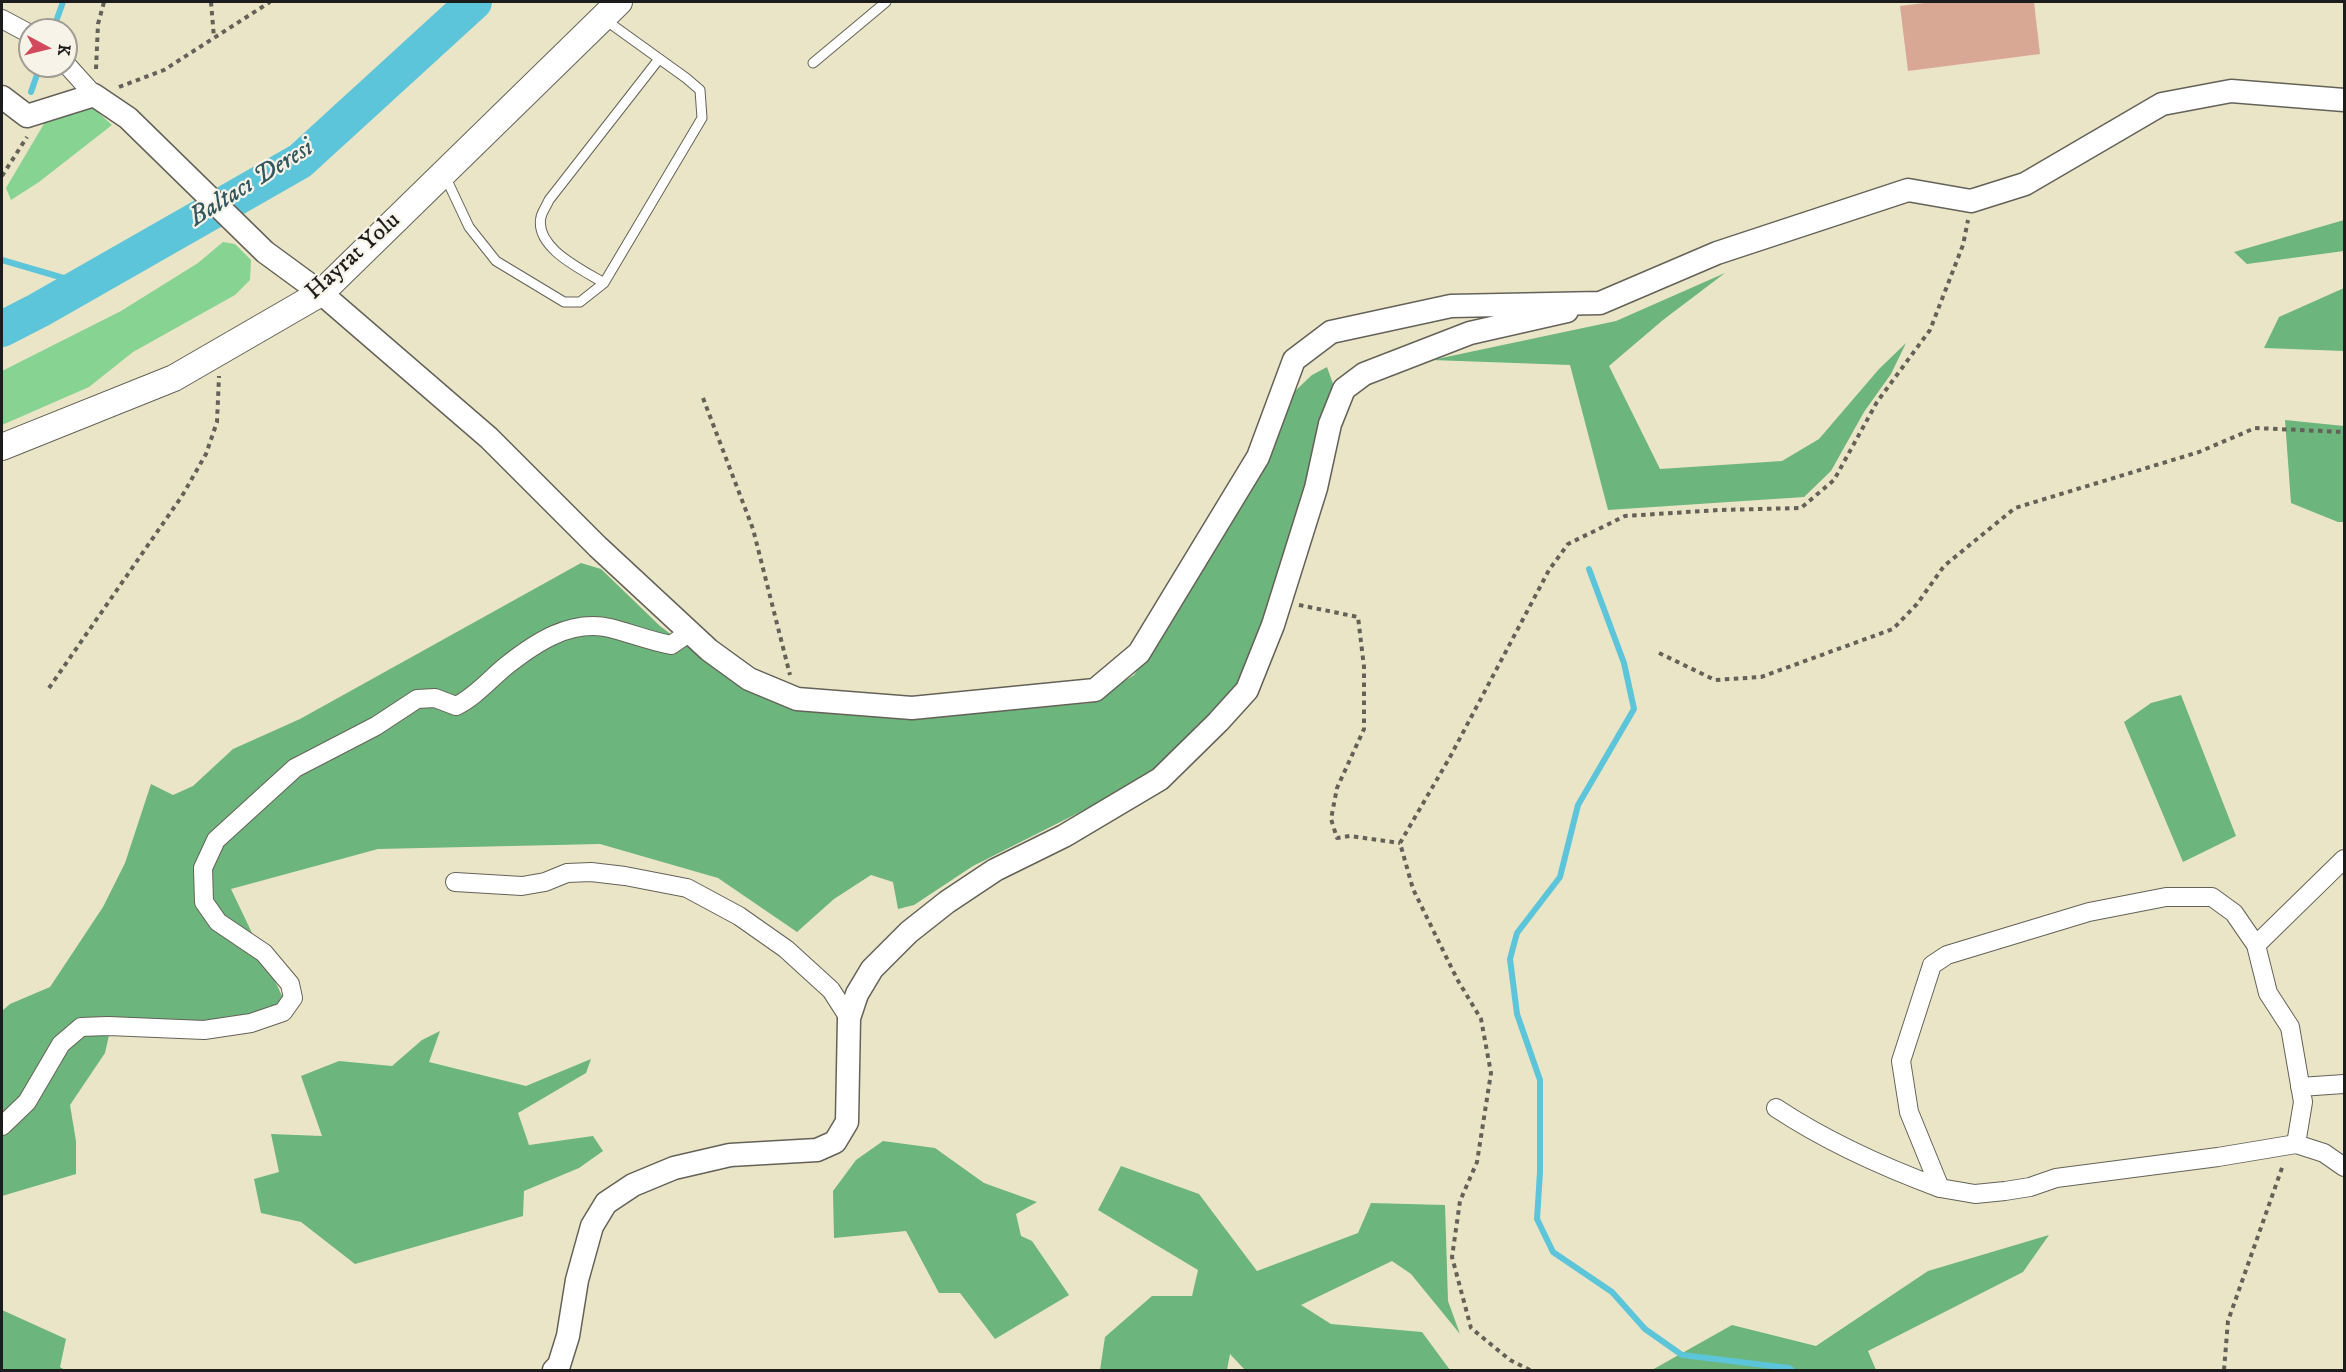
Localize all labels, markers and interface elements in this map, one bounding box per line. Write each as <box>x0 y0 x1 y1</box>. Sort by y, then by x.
north arrow <box>18 18 78 78</box>
text: K <box>53 43 74 57</box>
water label: Baltacı Deresi <box>184 133 320 235</box>
street label: Hayrat Yolu <box>301 207 407 307</box>

